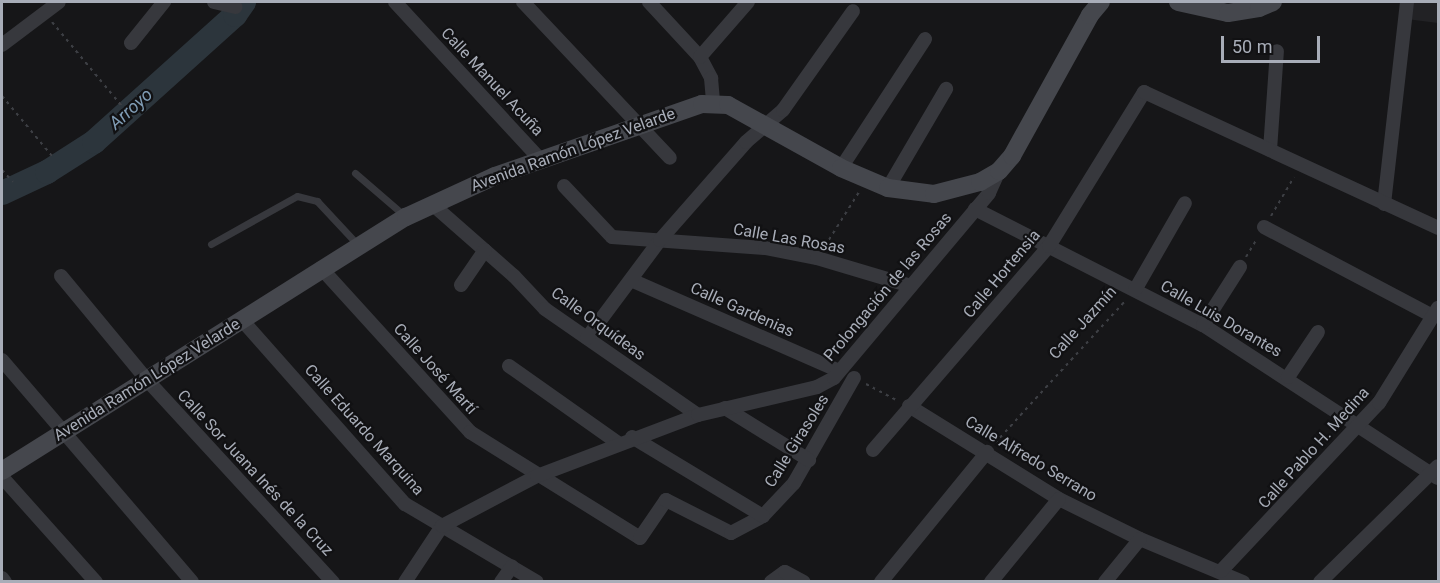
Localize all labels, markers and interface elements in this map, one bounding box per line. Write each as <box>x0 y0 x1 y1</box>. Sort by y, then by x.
street label: Calle Manuel Acuña <box>437 24 547 140</box>
scale bar <box>1224 24 1323 62</box>
text: 50 m <box>1232 36 1272 57</box>
water label: Arroyo <box>105 84 157 134</box>
street label: Avenida Ramón López Velarde <box>468 104 678 196</box>
street label: Prolongación de las Rosas <box>820 209 956 365</box>
street label: Calle Las Rosas <box>732 220 846 258</box>
street label: Calle Hortensia <box>960 226 1044 322</box>
street label: Calle Luis Dorantes <box>1157 276 1285 362</box>
street label: Calle Gardenias <box>687 279 797 341</box>
street label: Calle Orquídeas <box>547 283 649 365</box>
street label: Calle Jazmín <box>1045 283 1121 363</box>
street label: Avenida Ramón López Velarde <box>50 315 244 445</box>
street label: Calle José Martí <box>389 320 481 418</box>
street label: Calle Eduardo Marquina <box>300 361 428 499</box>
street label: Calle Pablo H. Medina <box>1254 383 1374 513</box>
street label: Calle Sor Juana Inés de la Cruz <box>173 386 337 560</box>
street label: Calle Girasoles <box>761 391 833 491</box>
street label: Calle Alfredo Serrano <box>962 412 1100 506</box>

